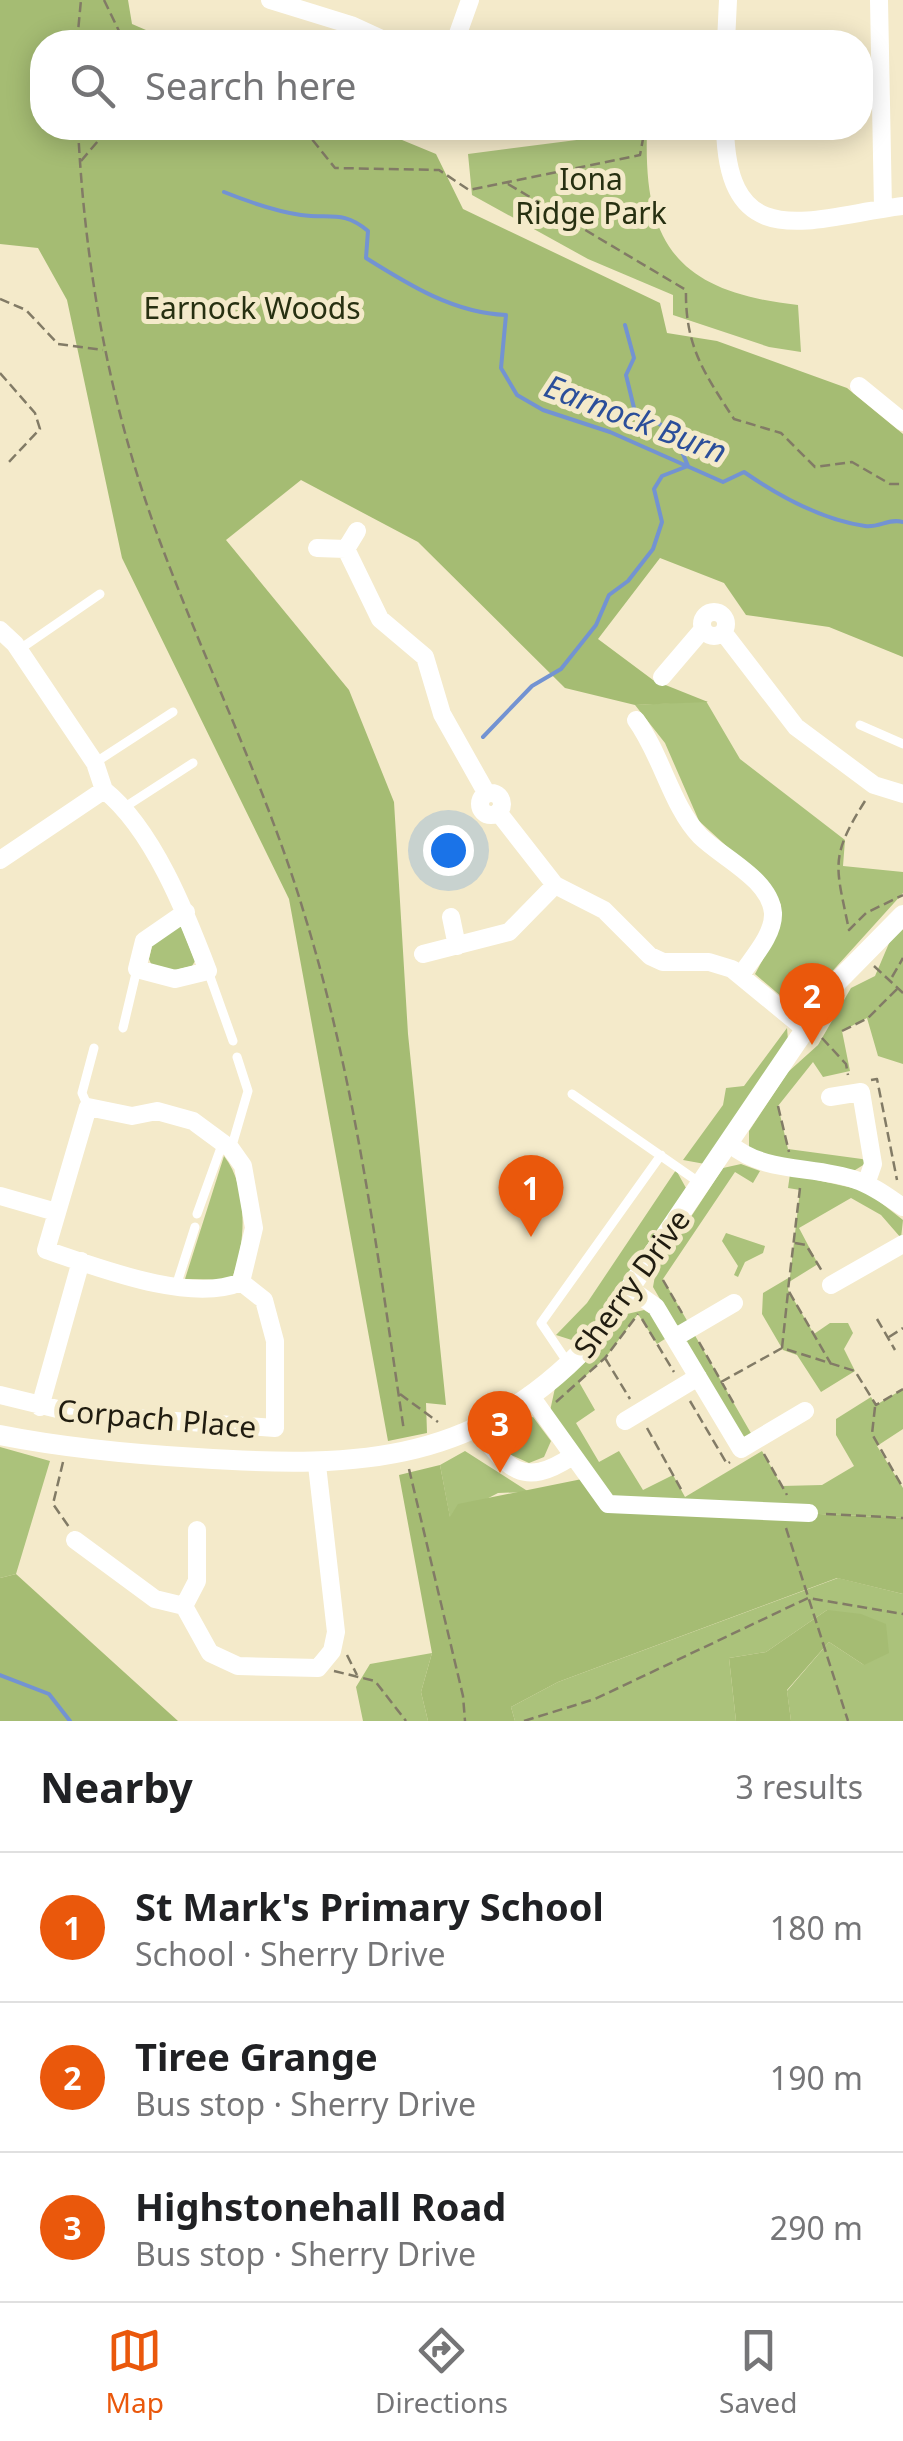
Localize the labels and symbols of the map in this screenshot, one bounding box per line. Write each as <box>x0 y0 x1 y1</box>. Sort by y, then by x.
park label: Iona Ridge Park <box>515 158 667 233</box>
park label: Earnock Woods <box>143 287 361 328</box>
water label: Earnock Burn <box>539 364 733 472</box>
your location <box>423 825 474 876</box>
pin: 2 <box>780 962 844 1045</box>
pin: 1 <box>498 1154 564 1237</box>
street label: Sherry Drive <box>563 1201 699 1365</box>
street label: Corpach Place <box>56 1389 258 1447</box>
pin: 3 <box>468 1390 532 1473</box>

